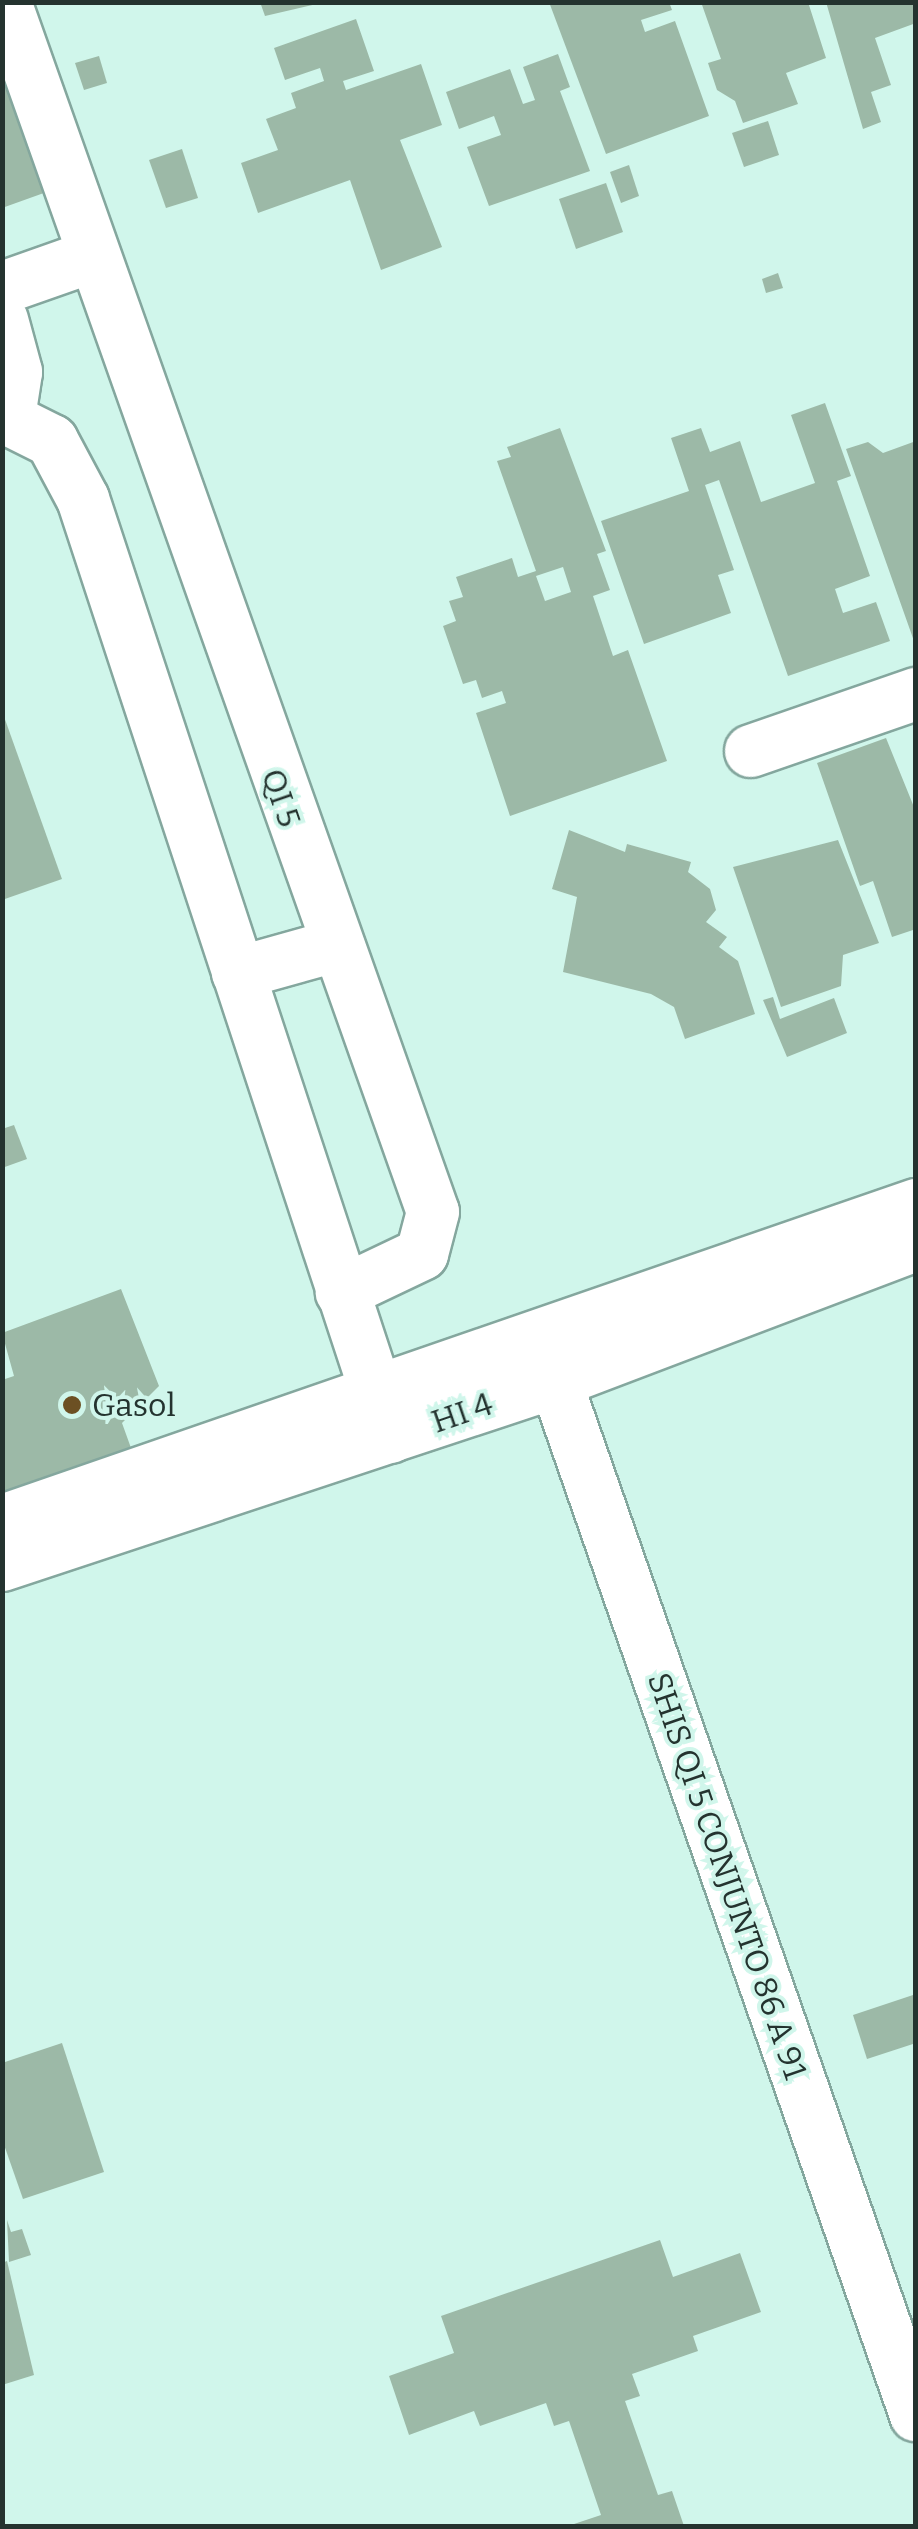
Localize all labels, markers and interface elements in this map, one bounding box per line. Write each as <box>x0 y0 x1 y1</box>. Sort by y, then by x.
street label: QI 5 <box>253 764 309 832</box>
street label: HI 4 <box>427 1385 497 1441</box>
place label: Gasol <box>92 1386 176 1424</box>
marker: Gasol <box>61 1394 83 1416</box>
street label: SHIS QI 5 CONJUNTO 86 A 91 <box>639 1668 815 2084</box>

